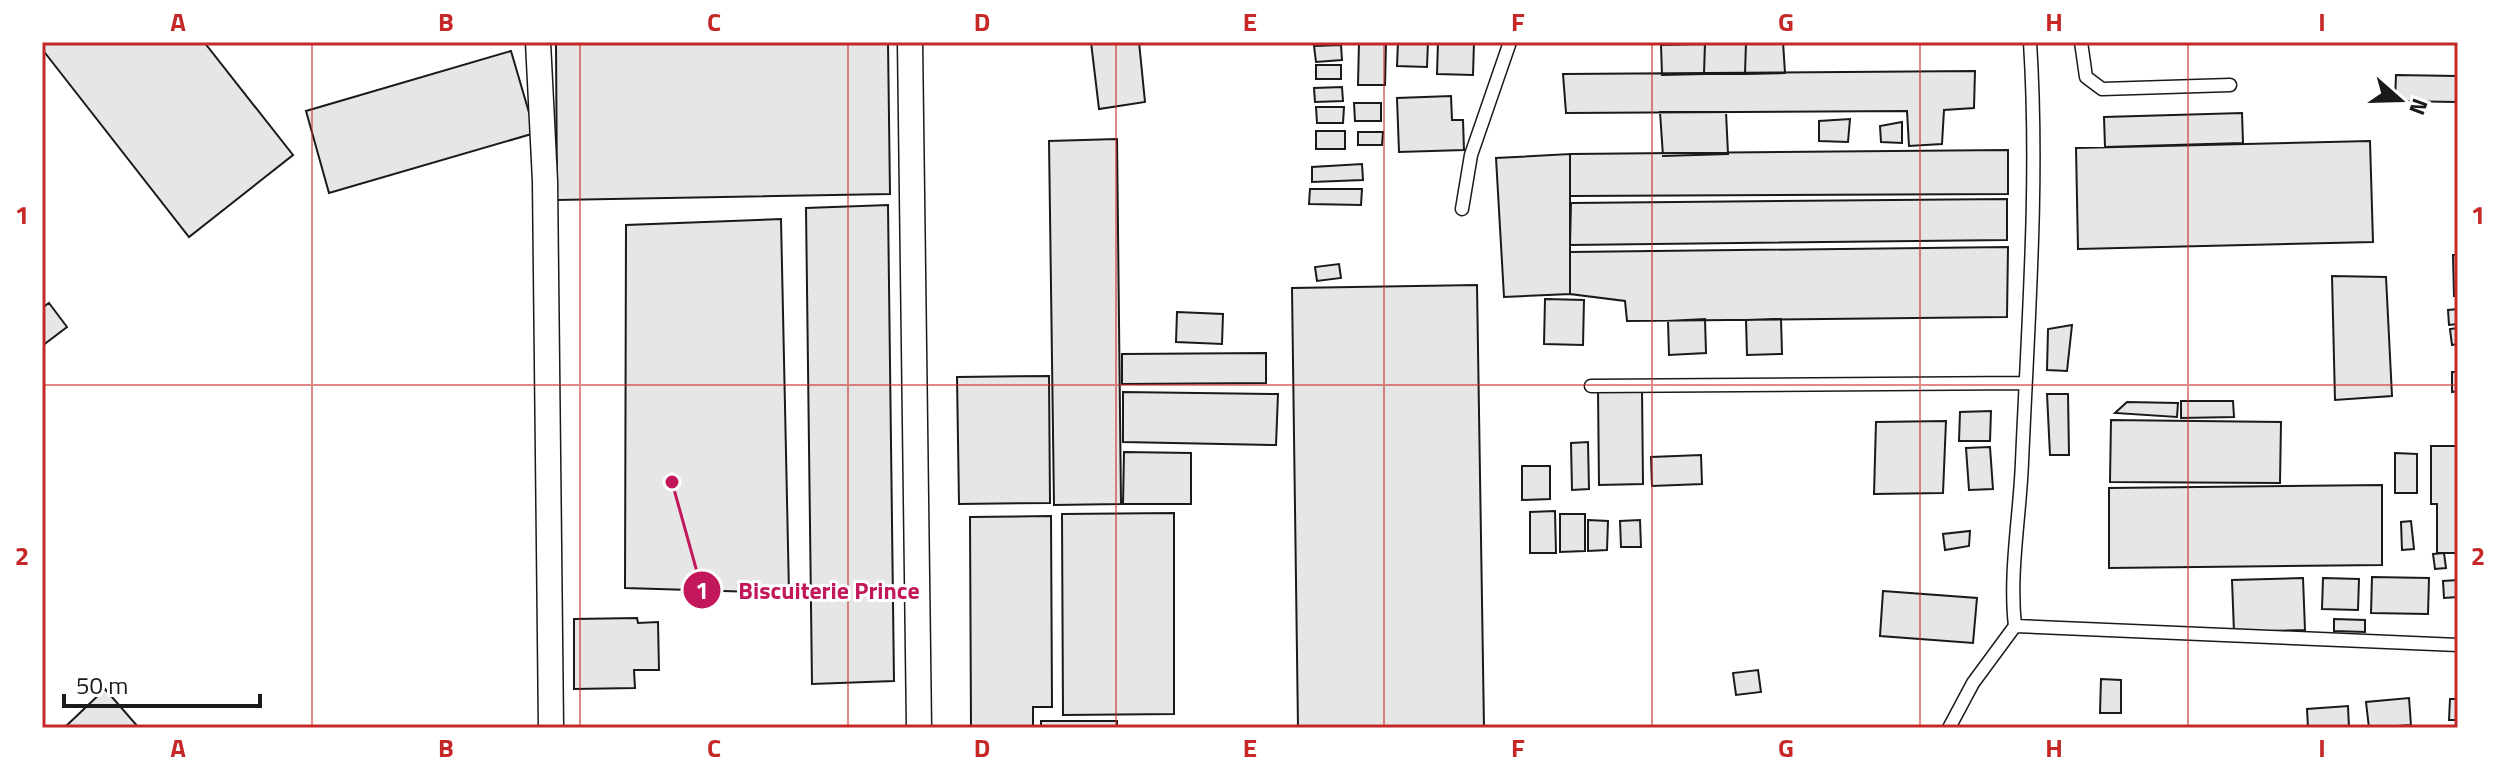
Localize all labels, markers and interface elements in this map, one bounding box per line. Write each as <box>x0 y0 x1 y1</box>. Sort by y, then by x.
text: A <box>170 2 186 41</box>
text: B <box>438 2 454 41</box>
text: C <box>707 2 721 41</box>
text: D <box>974 2 990 41</box>
text: E <box>1243 2 1257 41</box>
text: F <box>1511 2 1525 41</box>
text: G <box>1778 2 1794 41</box>
text: H <box>2045 2 2063 41</box>
text: I <box>2318 2 2326 41</box>
north arrow <box>2360 60 2440 140</box>
text: N <box>2400 94 2437 120</box>
text: 1 <box>15 195 29 234</box>
text: 1 <box>2471 195 2485 234</box>
text: 2 <box>15 536 29 575</box>
text: 2 <box>2471 536 2485 575</box>
callout: Biscuiterie Prince <box>682 566 936 614</box>
text: 1 <box>695 572 709 608</box>
text: Biscuiterie Prince <box>738 572 920 608</box>
scale bar <box>64 658 260 708</box>
text: 50 m <box>76 667 128 703</box>
text: A <box>170 728 186 767</box>
text: B <box>438 728 454 767</box>
text: C <box>707 728 721 767</box>
text: D <box>974 728 990 767</box>
text: E <box>1243 728 1257 767</box>
text: F <box>1511 728 1525 767</box>
text: G <box>1778 728 1794 767</box>
text: H <box>2045 728 2063 767</box>
text: I <box>2318 728 2326 767</box>

